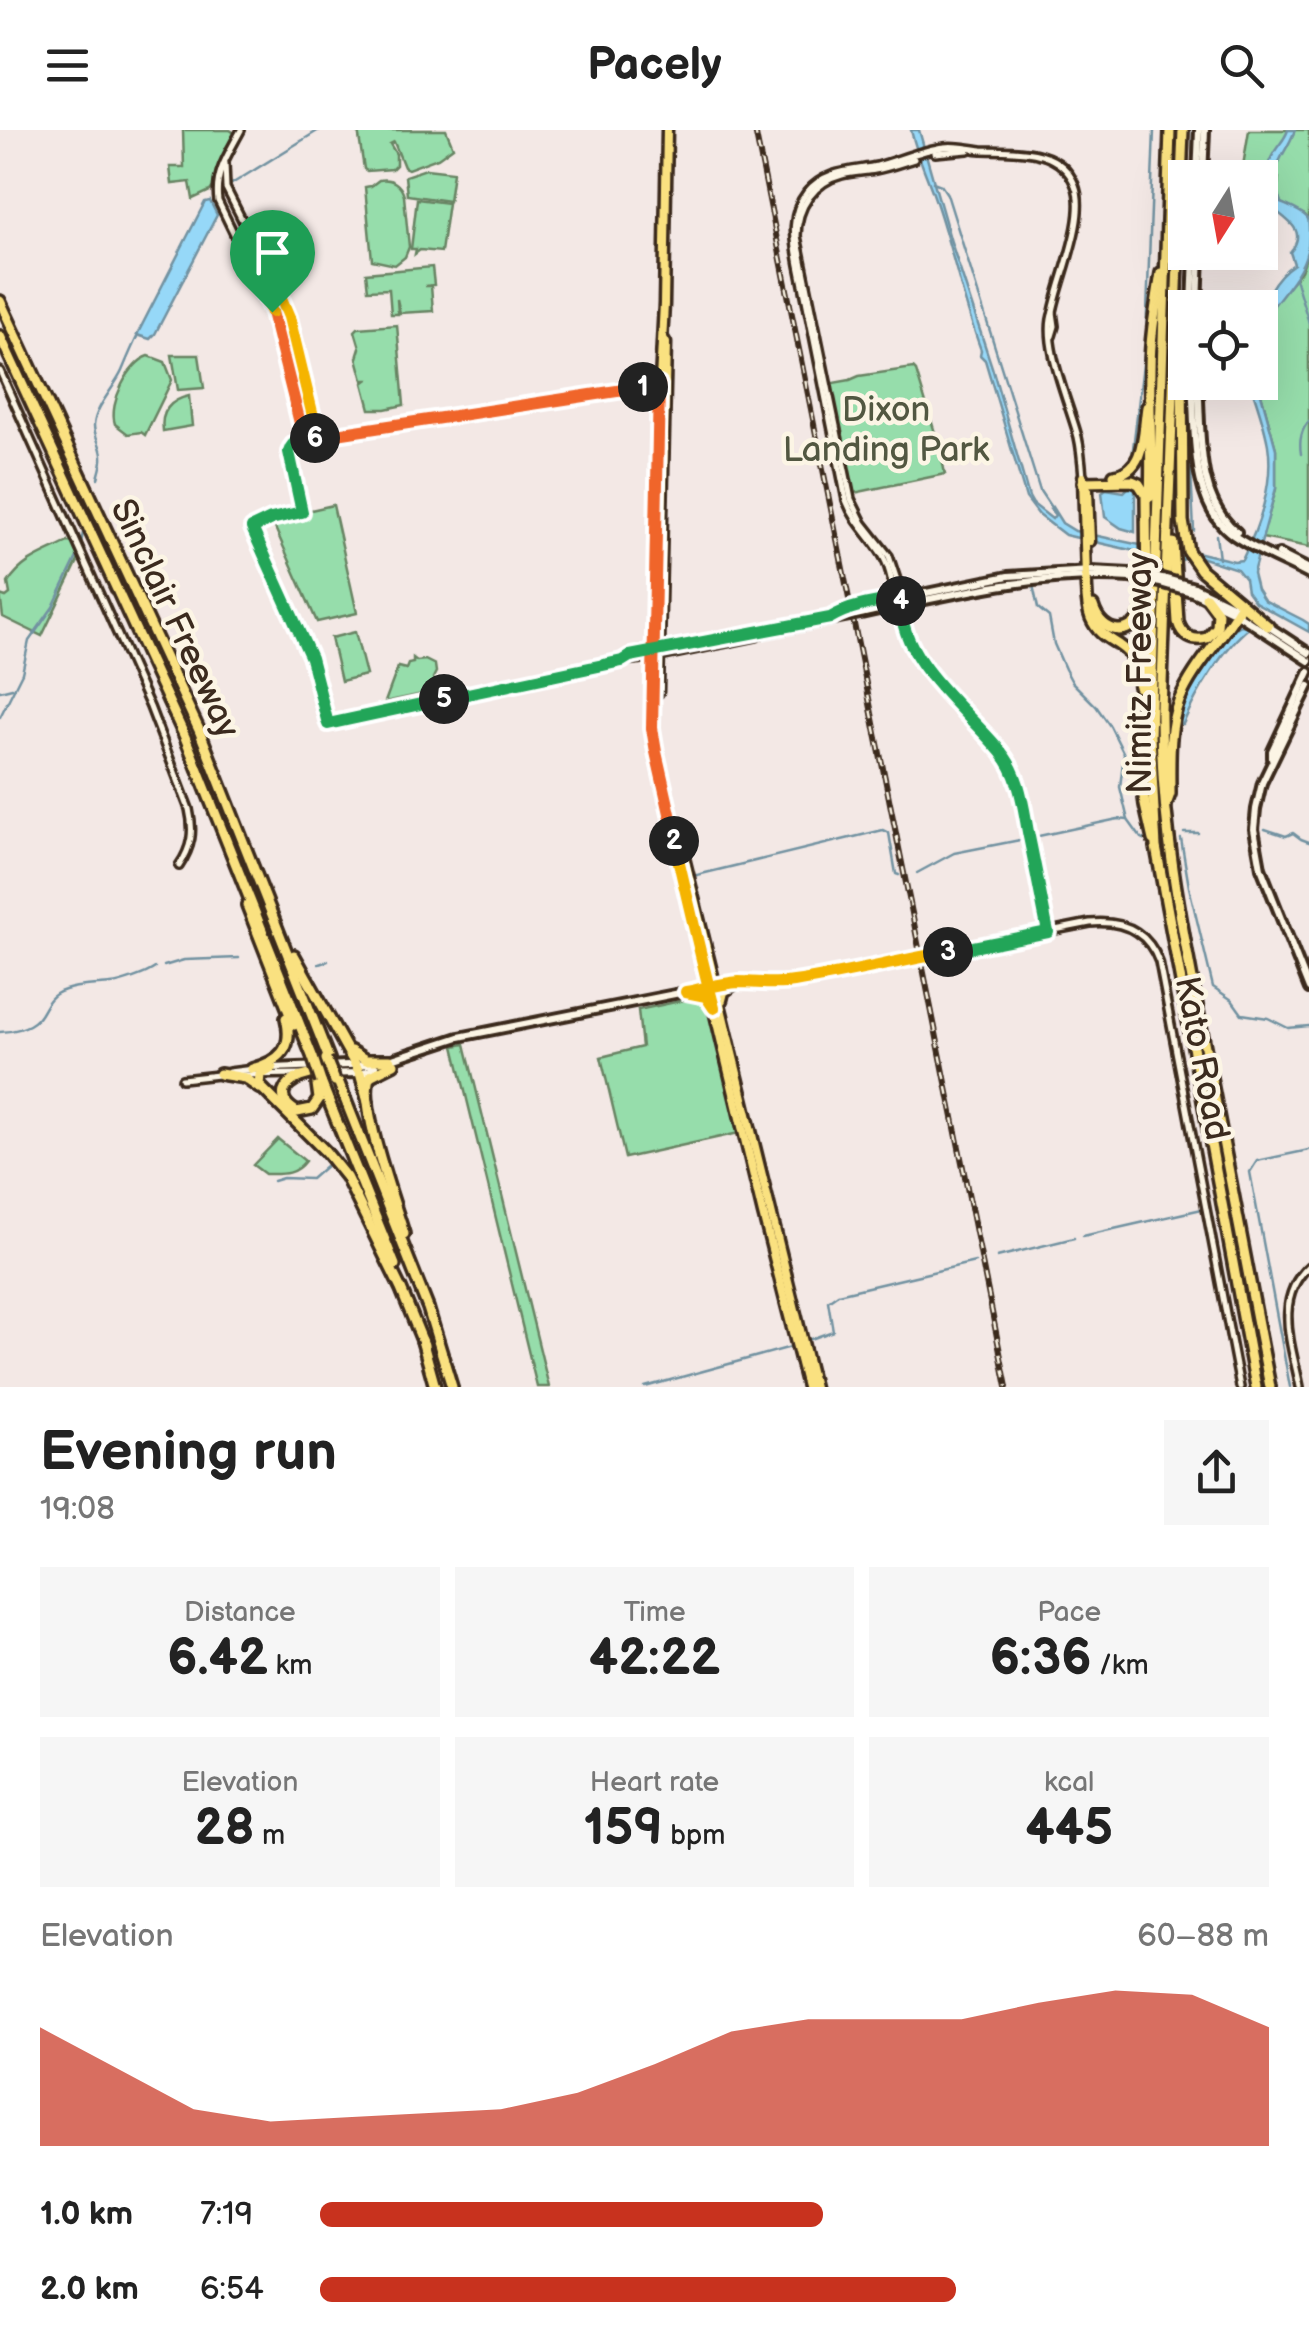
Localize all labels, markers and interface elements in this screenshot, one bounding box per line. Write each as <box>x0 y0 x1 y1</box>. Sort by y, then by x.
icon: menu <box>40 38 95 93</box>
text: Pacely <box>587 38 722 93</box>
icon: search <box>1214 38 1269 93</box>
north arrow <box>1168 160 1278 270</box>
map controls <box>1168 160 1278 400</box>
pin <box>230 210 315 313</box>
icon: arrive <box>245 225 300 280</box>
button: locate <box>1168 290 1278 400</box>
pin: 1 <box>618 362 668 412</box>
text: 1 <box>637 370 649 403</box>
park label: Dixon Landing Park <box>783 389 990 472</box>
pin: 6 <box>290 413 340 463</box>
text: 6 <box>307 421 323 454</box>
street label: Sinclair Freeway <box>101 492 249 745</box>
street label: Nimitz Freeway <box>1119 552 1162 794</box>
pin: 4 <box>876 576 926 626</box>
text: 4 <box>893 584 909 617</box>
pin: 5 <box>419 674 469 724</box>
text: 5 <box>436 682 452 715</box>
pin: 2 <box>649 816 699 866</box>
text: 2 <box>666 824 682 857</box>
pin: 3 <box>923 927 973 977</box>
text: 3 <box>940 935 956 968</box>
street label: Kato Road <box>1165 973 1238 1144</box>
text: Evening run <box>40 1419 337 1486</box>
button: share <box>1164 1420 1269 1525</box>
text: 19:08 <box>40 1490 115 1529</box>
text: Distance <box>184 1596 296 1629</box>
text: Time <box>623 1596 686 1629</box>
text: Pace <box>1037 1596 1101 1629</box>
text: 6.42 <box>167 1629 268 1689</box>
text: 42:22 <box>589 1629 720 1689</box>
text: 6:36 <box>990 1629 1092 1689</box>
text: km <box>268 1649 312 1682</box>
text: /km <box>1092 1649 1149 1682</box>
text: Elevation <box>181 1766 298 1799</box>
text: Heart rate <box>590 1766 719 1799</box>
text: kcal <box>1044 1766 1094 1799</box>
text: 28 <box>194 1799 254 1859</box>
text: 159 <box>584 1799 663 1859</box>
text: 445 <box>1025 1799 1113 1859</box>
text: m <box>254 1819 285 1852</box>
text: bpm <box>663 1819 725 1852</box>
text: Elevation <box>40 1917 173 1956</box>
text: 60–88 m <box>1137 1917 1269 1956</box>
text: 1.0 km <box>40 2195 133 2234</box>
text: 7:19 <box>200 2195 253 2234</box>
text: 2.0 km <box>40 2270 139 2309</box>
text: 6:54 <box>200 2270 264 2309</box>

